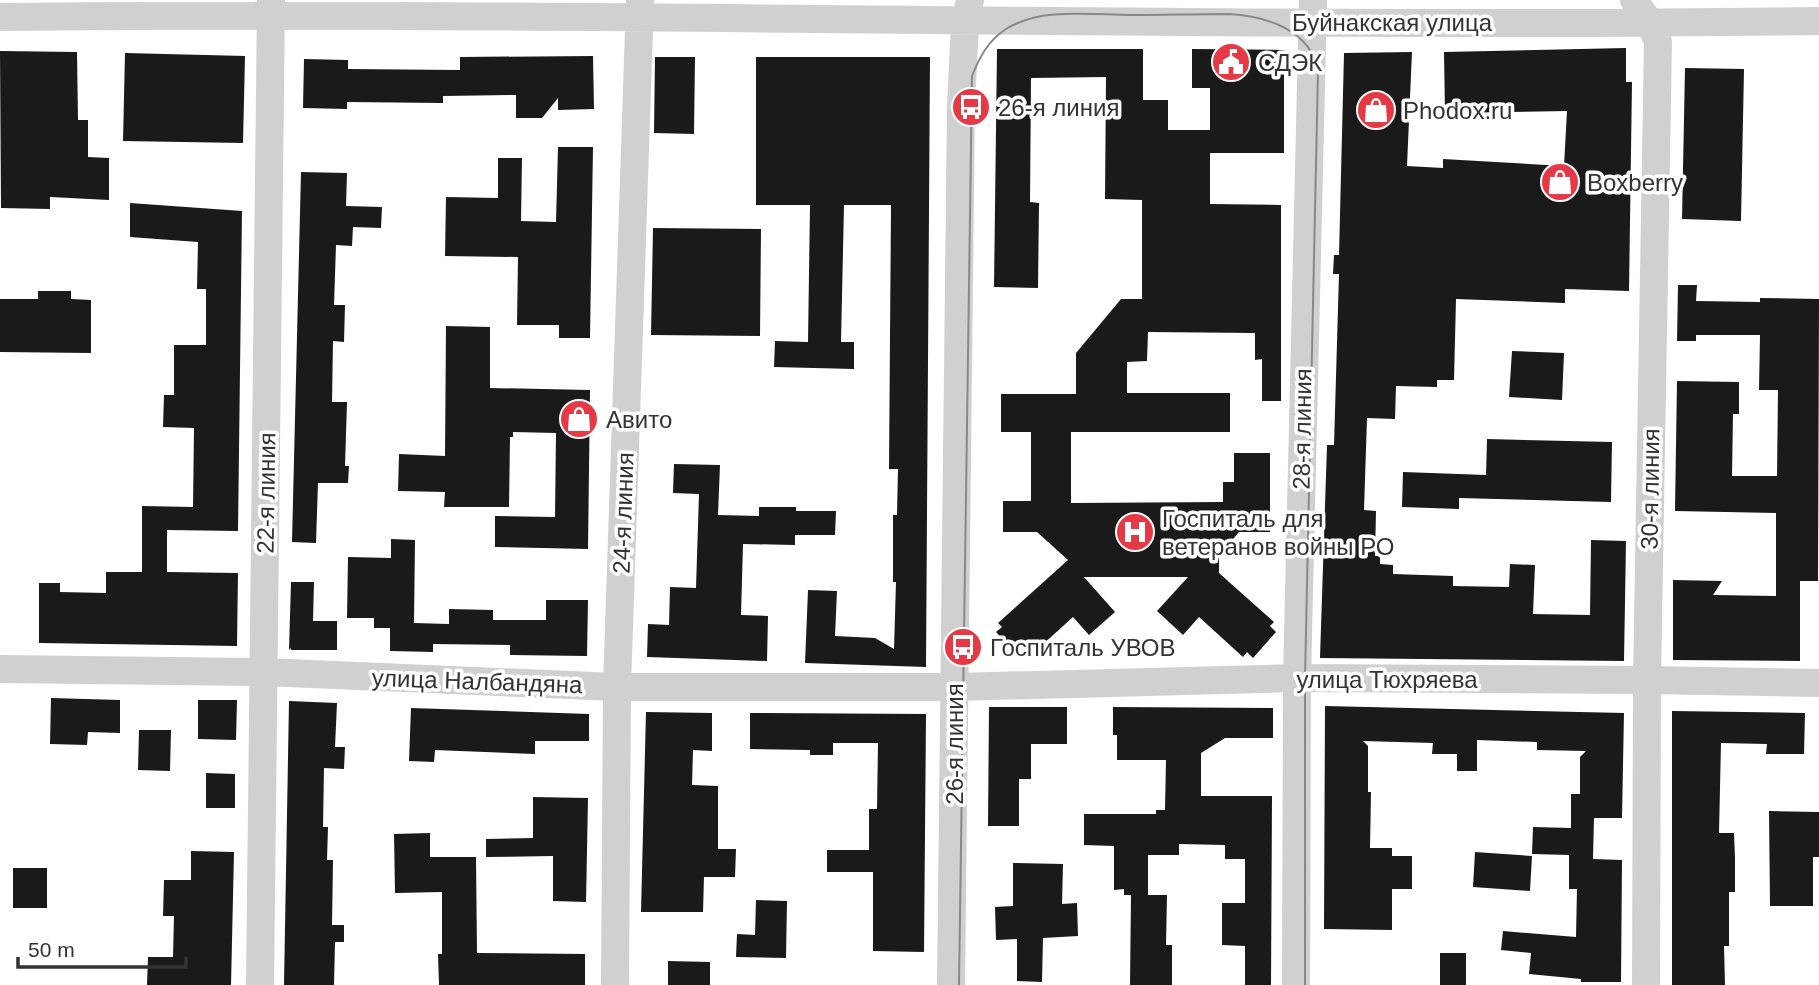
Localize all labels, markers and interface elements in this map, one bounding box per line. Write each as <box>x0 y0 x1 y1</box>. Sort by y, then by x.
street label: Буйнакская улица <box>1292 9 1493 36</box>
public building icon: СДЭК <box>1210 41 1252 83</box>
place label: СДЭК <box>1258 49 1322 76</box>
bus stop icon: 26-я линия <box>950 86 992 128</box>
shop icon: Phodox.ru <box>1355 89 1397 131</box>
place label: 26-я линия <box>998 94 1119 121</box>
place label: Phodox.ru <box>1403 97 1512 124</box>
shop icon: Boxberry <box>1539 161 1581 203</box>
place label: Boxberry <box>1587 169 1683 196</box>
street label: 28-я линия <box>1287 368 1317 490</box>
shop icon: Авито <box>558 398 600 440</box>
place label: Авито <box>606 406 672 433</box>
street label: 30-я линия <box>1635 428 1665 550</box>
street label: 22-я линия <box>251 432 281 554</box>
street label: 24-я линия <box>607 452 639 574</box>
place label: Госпиталь для ветеранов войны РО <box>1162 505 1394 560</box>
hospital icon: Госпиталь для ветеранов войны РО <box>1114 511 1156 553</box>
bus stop icon: Госпиталь УВОВ <box>942 626 984 668</box>
place label: Госпиталь УВОВ <box>990 634 1176 661</box>
street label: улица Налбандяна <box>371 664 583 698</box>
street label: улица Тюхряева <box>1296 666 1478 693</box>
street label: 26-я линия <box>941 683 968 805</box>
scale bar <box>18 926 186 970</box>
text: 50 m <box>28 938 75 961</box>

